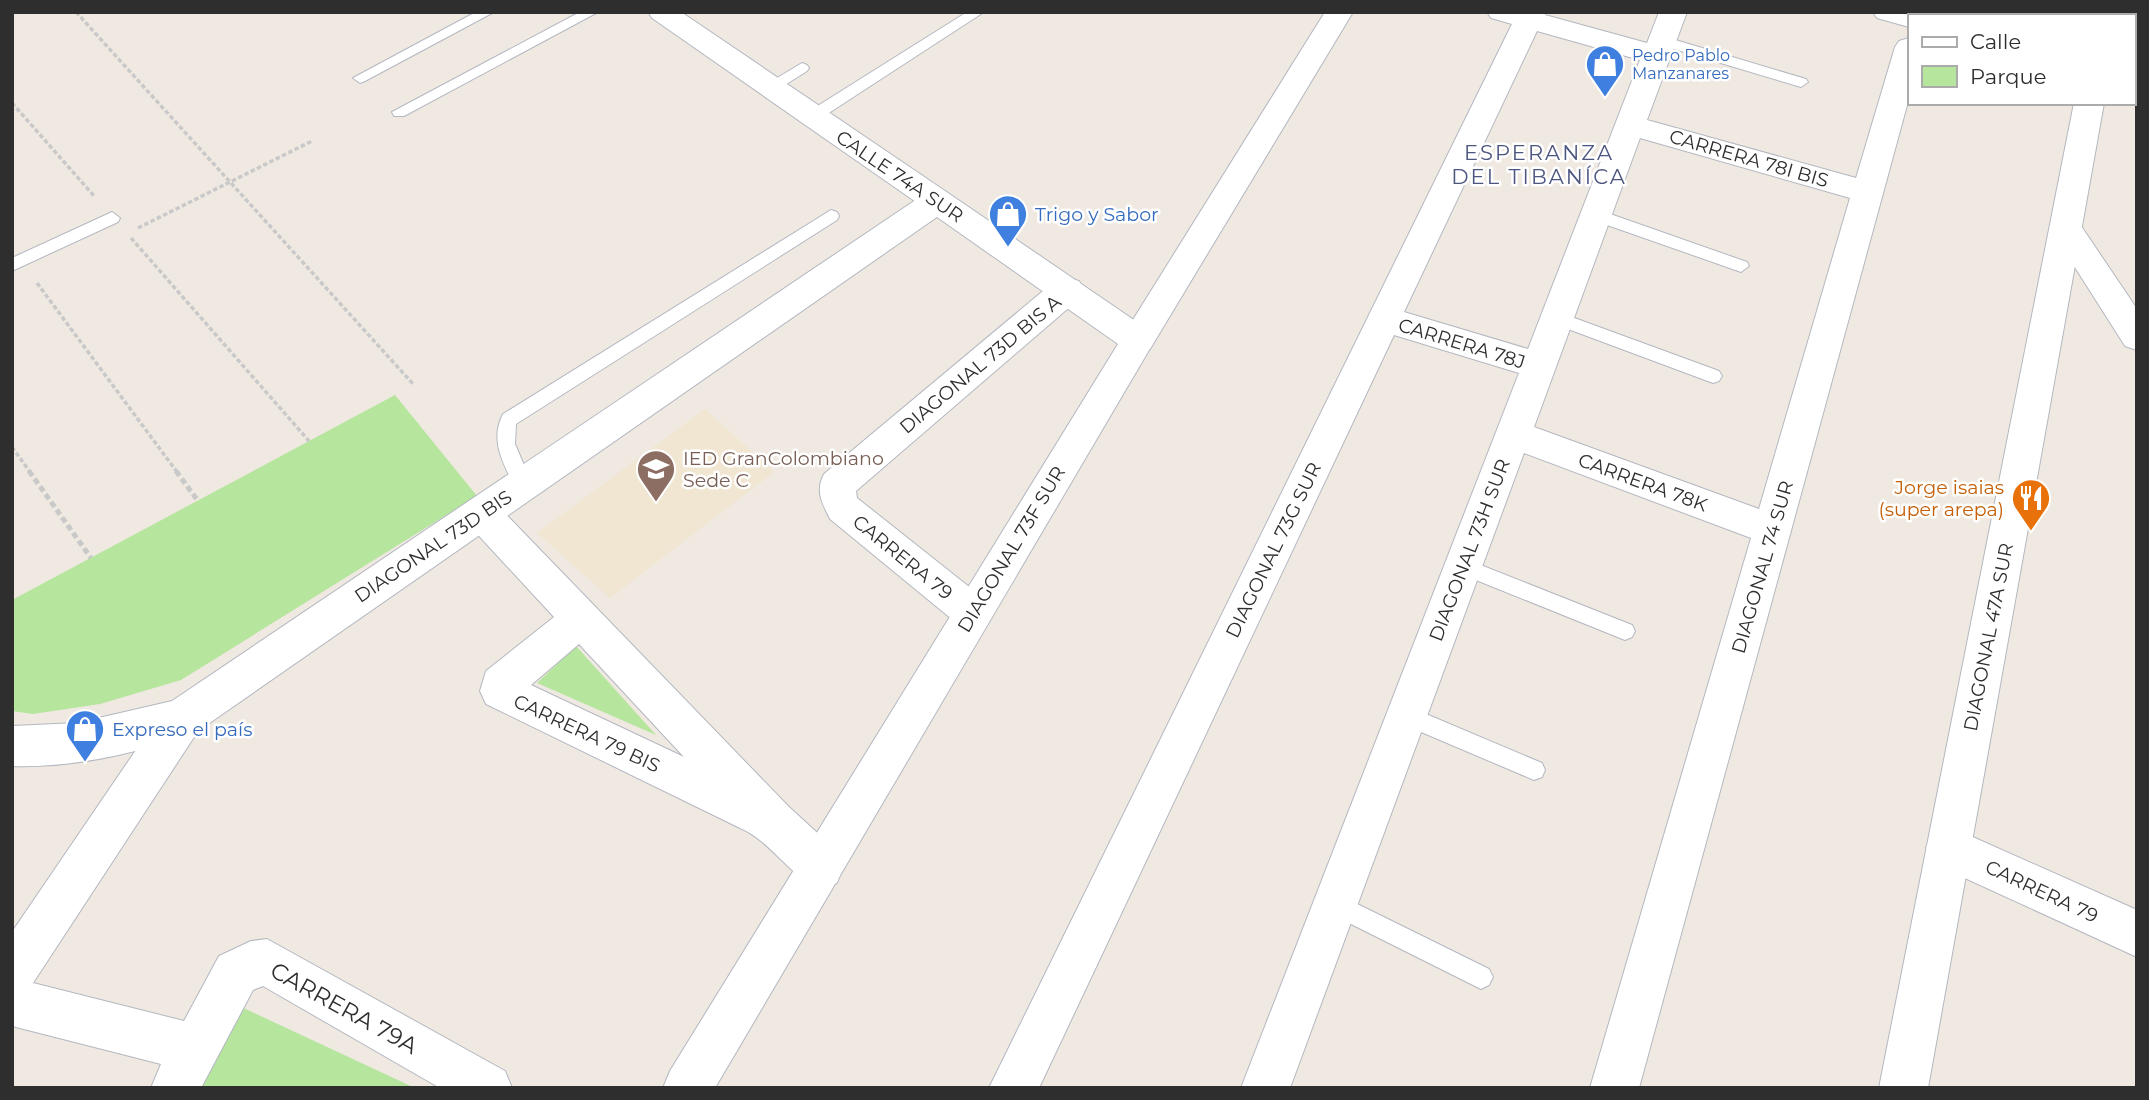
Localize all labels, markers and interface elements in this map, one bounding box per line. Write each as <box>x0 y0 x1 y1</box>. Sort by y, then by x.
legend <box>1908 14 2135 105</box>
text: Calle <box>1970 29 2021 54</box>
shop icon: Pedro Pablo Manzanares <box>1584 43 1626 98</box>
place label: Pedro Pablo Manzanares <box>1632 46 1730 83</box>
text: Parque <box>1970 64 2046 89</box>
street label: CALLE 74A SUR <box>832 125 968 227</box>
street label: CARRERA 78I BIS <box>1667 125 1831 192</box>
district label: ESPERANZA DEL TIBANÍCA <box>1451 140 1627 189</box>
shop icon: Trigo y Sabor <box>987 193 1029 248</box>
place label: Trigo y Sabor <box>1035 203 1159 226</box>
street label: DIAGONAL 73D BIS A <box>895 290 1066 439</box>
street label: CARRERA 78J <box>1396 313 1528 374</box>
place label: IED GranColombiano Sede C <box>683 447 884 492</box>
school or university icon: IED GranColombiano Sede C <box>635 448 677 503</box>
street label: CARRERA 78K <box>1575 448 1711 517</box>
street label: DIAGONAL 73H SUR <box>1424 456 1515 645</box>
street label: DIAGONAL 73G SUR <box>1221 459 1326 642</box>
street label: DIAGONAL 73F SUR <box>953 462 1070 637</box>
place label: Jorge isaias (super arepa) <box>1878 476 2004 521</box>
restaurant icon: Jorge isaias (super arepa) <box>2010 477 2052 532</box>
street label: DIAGONAL 74 SUR <box>1727 478 1798 656</box>
street label: DIAGONAL 73D BIS <box>350 485 516 608</box>
street label: CARRERA 79 <box>848 510 957 605</box>
street label: DIAGONAL 47A SUR <box>1959 541 2018 733</box>
street label: CARRERA 79 BIS <box>510 689 664 777</box>
shop icon: Expreso el país <box>64 708 106 763</box>
place label: Expreso el país <box>112 718 252 741</box>
street label: CARRERA 79 <box>1982 855 2102 928</box>
street label: CARRERA 79A <box>265 956 423 1060</box>

